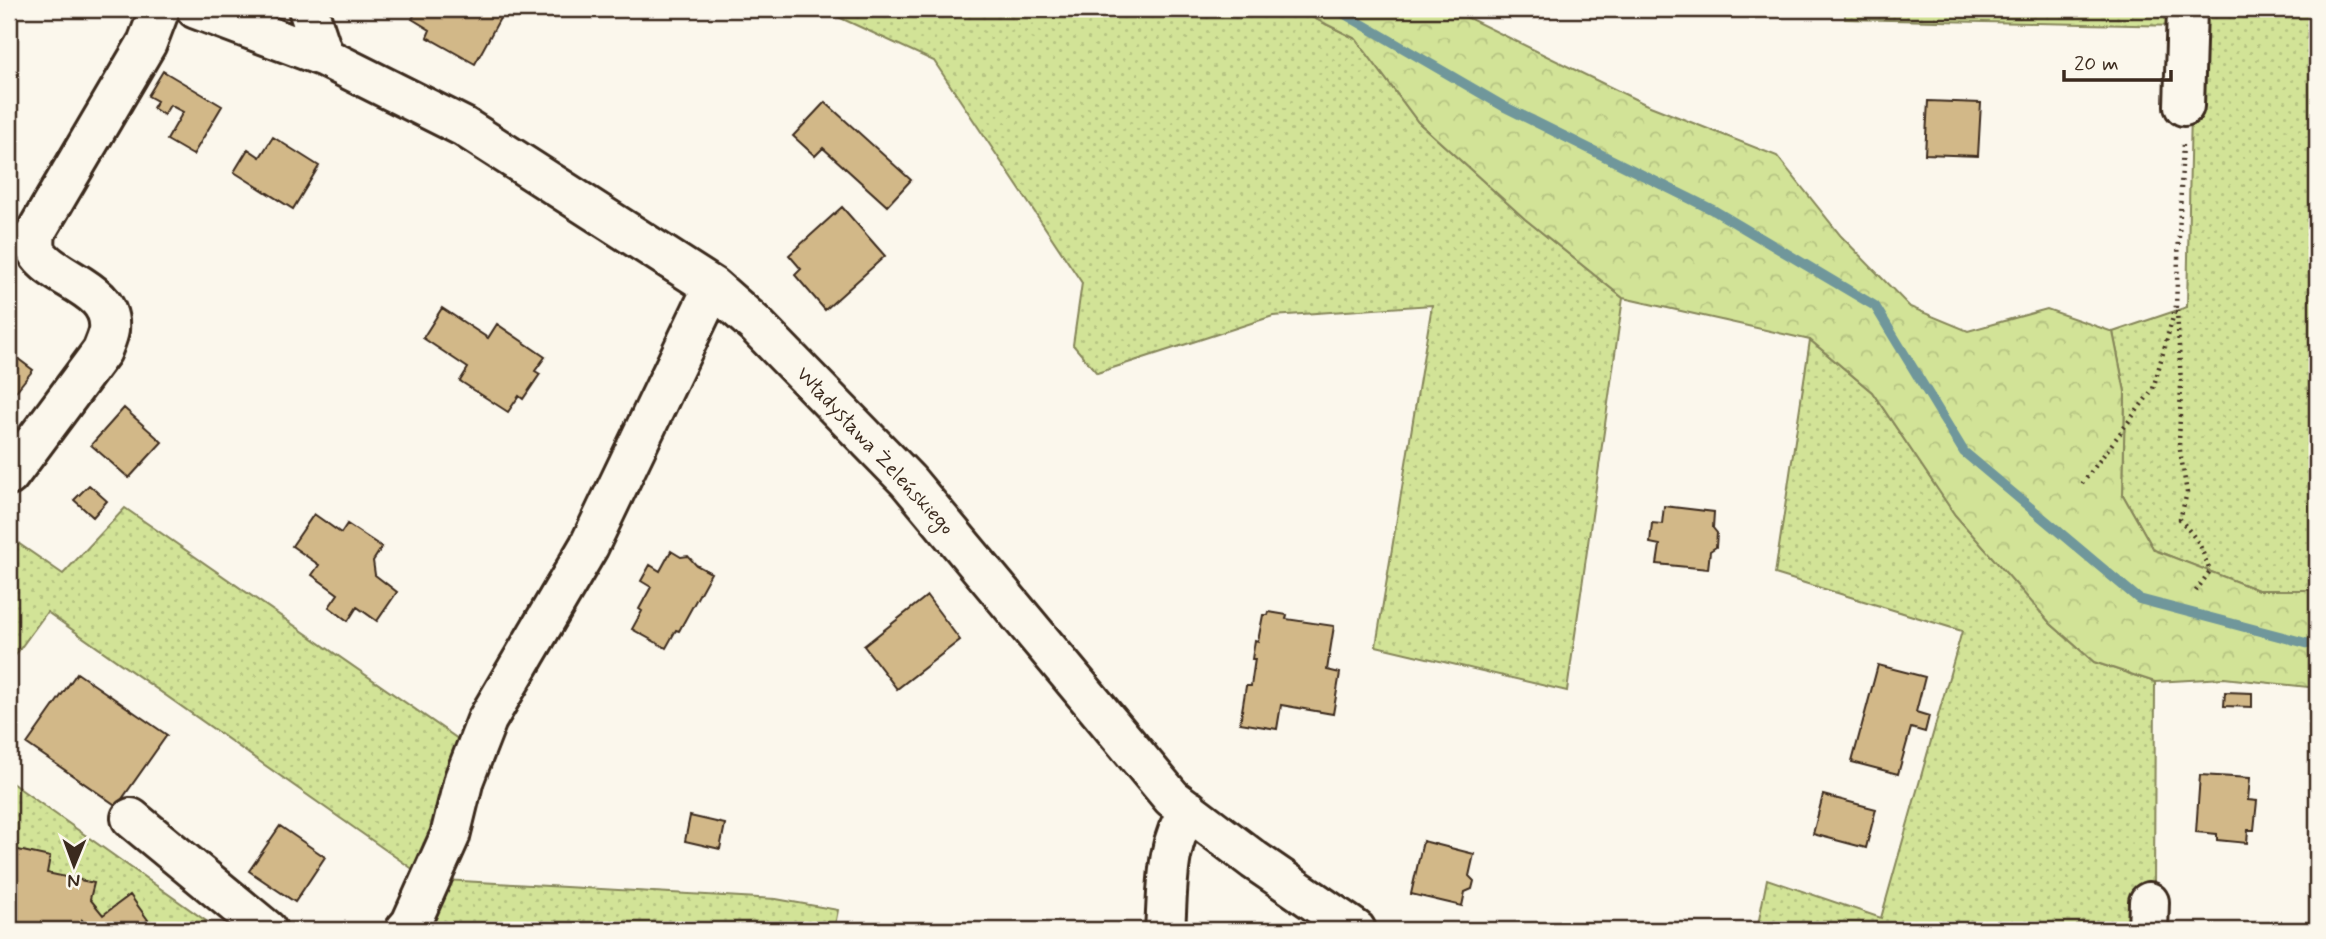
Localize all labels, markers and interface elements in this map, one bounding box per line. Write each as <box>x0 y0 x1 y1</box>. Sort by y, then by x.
scale bar <box>2064 38 2170 82</box>
text: 20 m <box>2074 50 2119 78</box>
street label: Władysława Żeleńskiego <box>789 361 960 542</box>
north arrow <box>38 830 108 900</box>
text: N <box>67 868 80 893</box>

